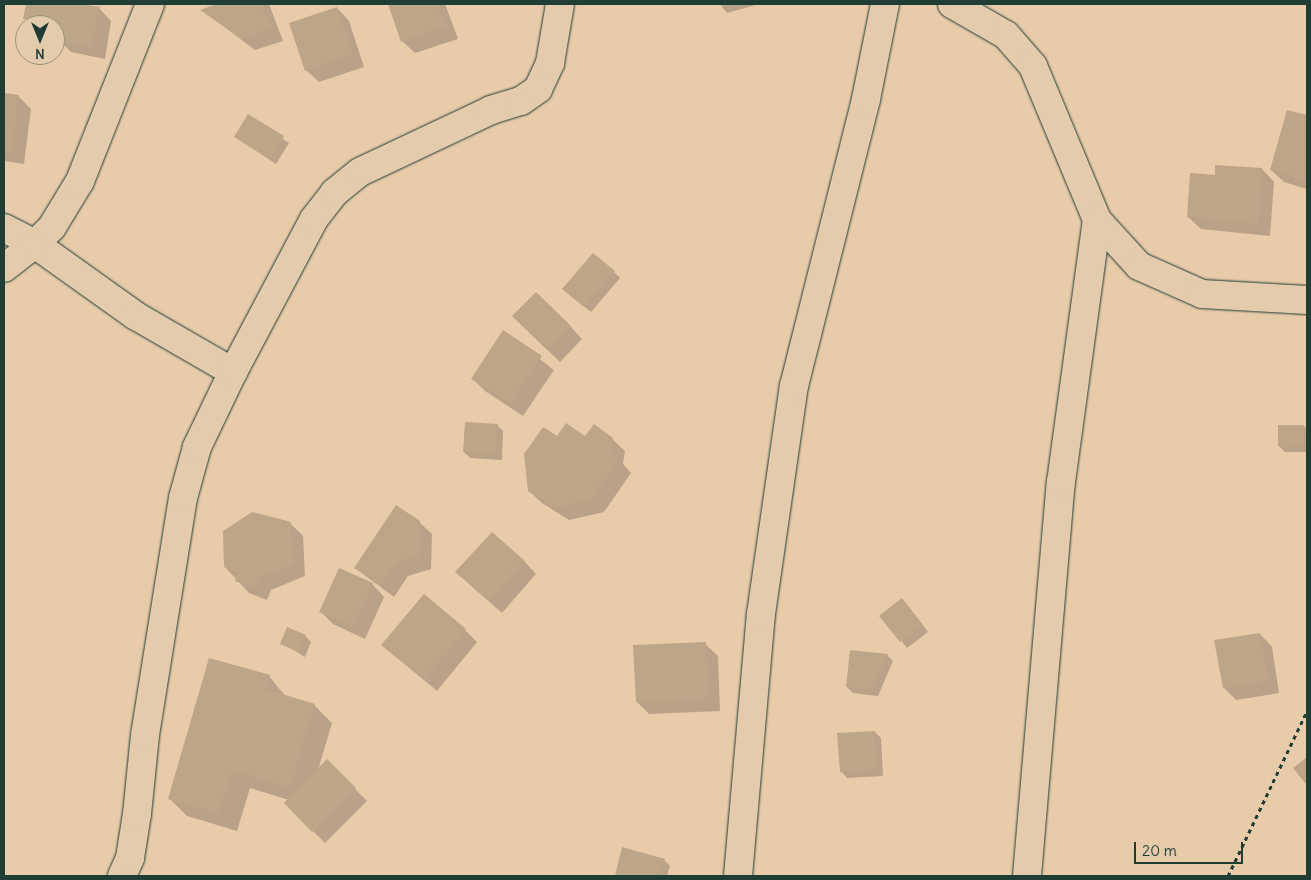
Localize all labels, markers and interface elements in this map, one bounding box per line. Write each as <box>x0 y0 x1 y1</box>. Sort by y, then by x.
north arrow <box>15 15 65 65</box>
text: N <box>35 45 45 63</box>
scale bar <box>1136 832 1245 864</box>
text: 20 m <box>1142 841 1177 860</box>

